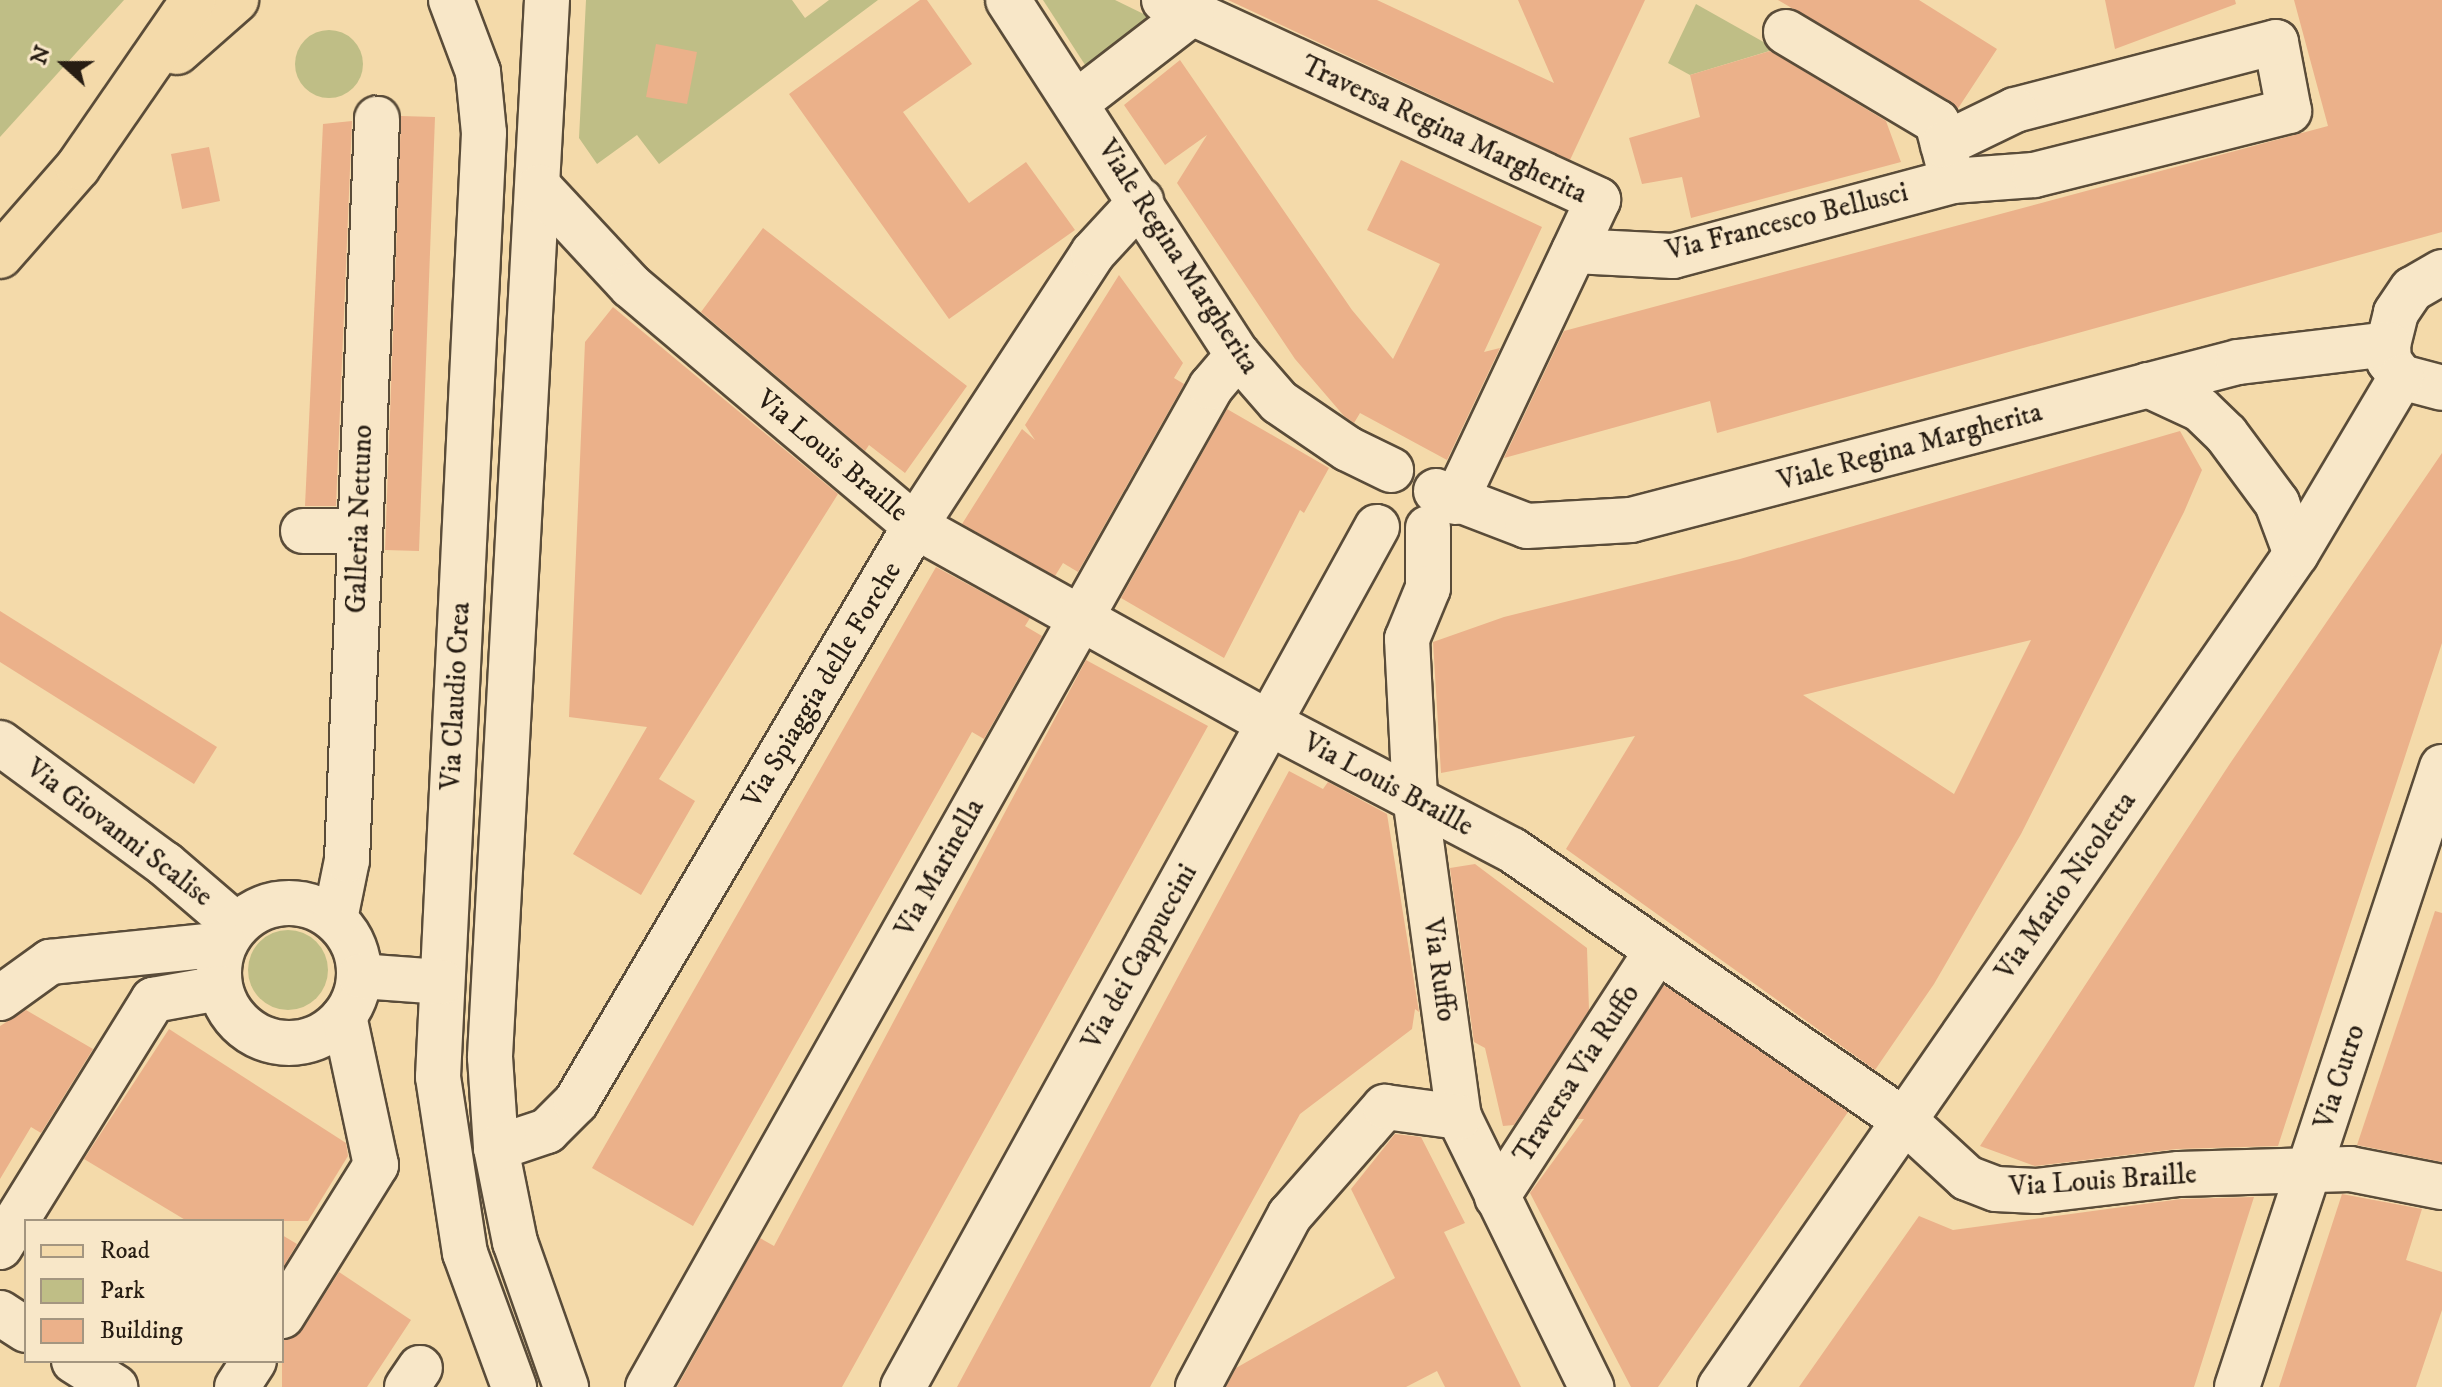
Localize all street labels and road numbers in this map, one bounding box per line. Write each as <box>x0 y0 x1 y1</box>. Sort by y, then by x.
street label: Traversa Regina Margherita <box>1296 49 1592 211</box>
street label: Viale Regina Margherita <box>1090 134 1266 380</box>
street label: Via Francesco Bellusci <box>1663 176 1911 268</box>
street label: Via Louis Braille <box>749 383 915 529</box>
street label: Viale Regina Margherita <box>1774 396 2046 498</box>
street label: Galleria Nettuno <box>340 424 380 614</box>
street label: Via Spiaggia delle Forche <box>735 556 909 814</box>
street label: Via Claudio Crea <box>434 601 478 791</box>
street label: Via Louis Braille <box>1297 726 1479 844</box>
street label: Via Giovanni Scalise <box>19 752 219 914</box>
street label: Via Mario Nicoletta <box>1989 785 2143 987</box>
street label: Via Marinella <box>888 793 992 943</box>
street label: Via dei Cappuccini <box>1075 858 1205 1056</box>
street label: Via Ruffo <box>1415 916 1463 1024</box>
street label: Traversa Via Ruffo <box>1507 978 1647 1170</box>
street label: Via Cutro <box>2307 1021 2373 1133</box>
street label: Via Louis Braille <box>2008 1158 2198 1204</box>

